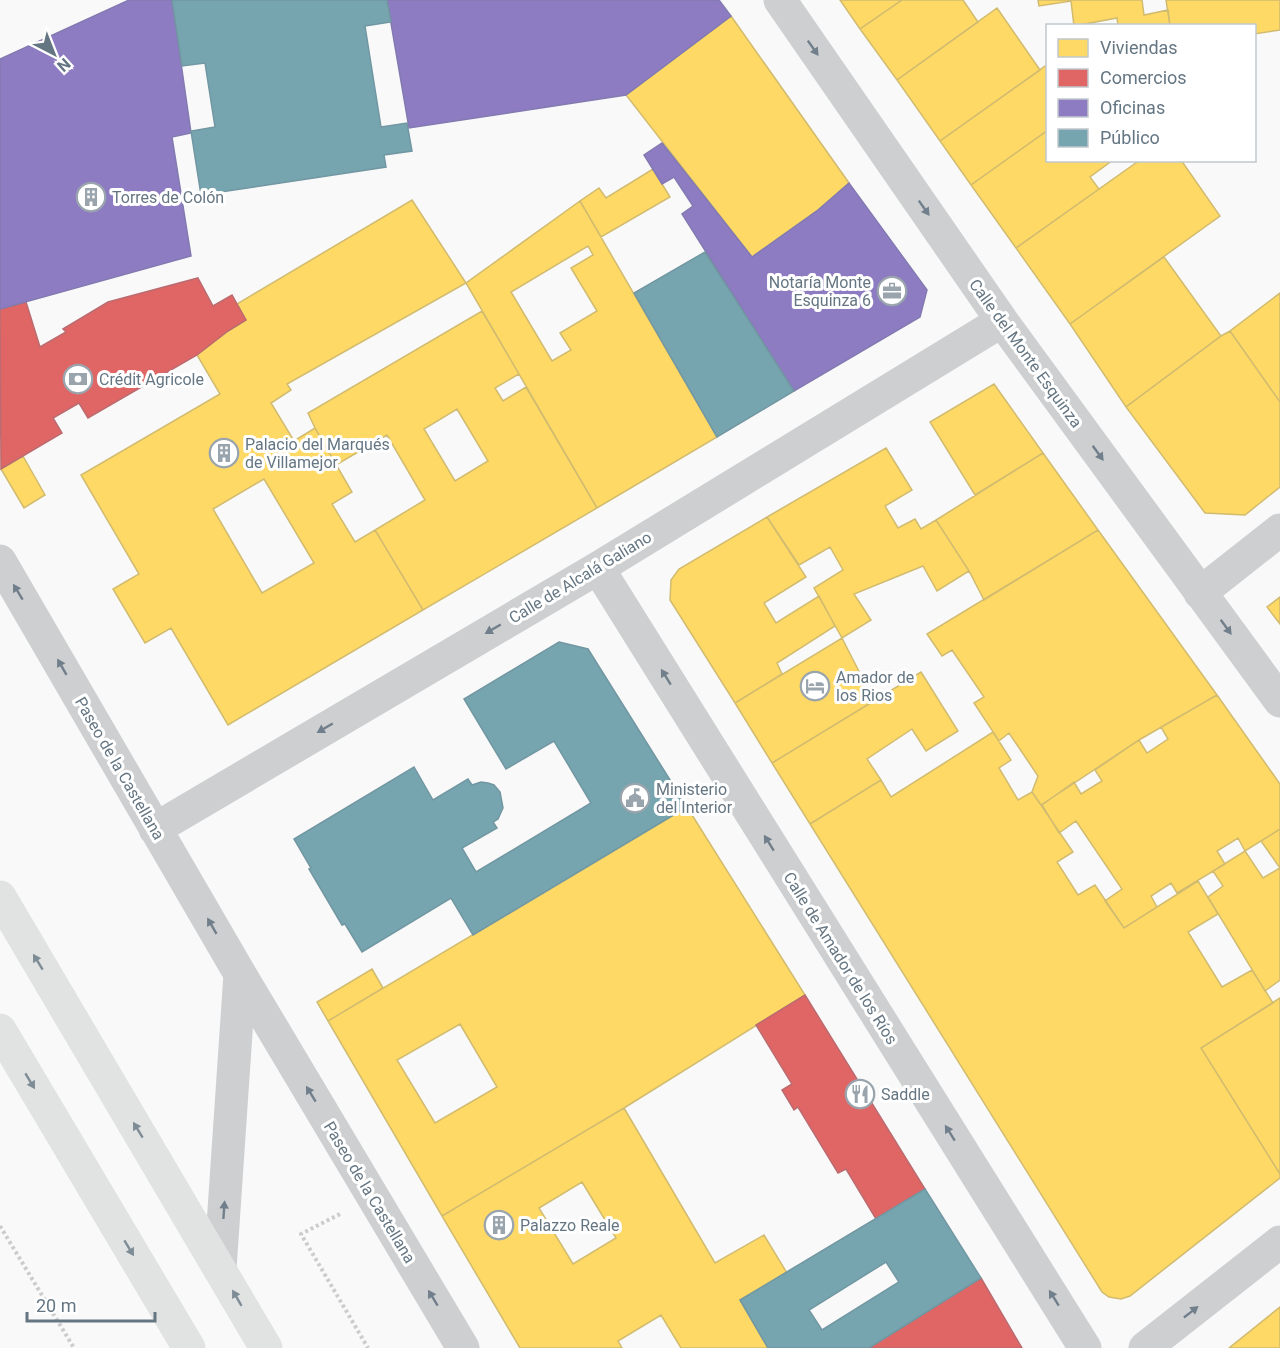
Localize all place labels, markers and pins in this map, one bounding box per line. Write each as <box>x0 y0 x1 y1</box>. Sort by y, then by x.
building icon: Torres de Colón <box>75 181 107 213</box>
place label: Torres de Colón <box>112 188 224 207</box>
place label: Notaría Monte Esquinza 6 <box>769 273 871 310</box>
office icon: Notaría Monte Esquinza 6 <box>876 275 908 307</box>
bank icon: Crédit Agricole <box>62 363 94 395</box>
place label: Crédit Agricole <box>99 370 204 389</box>
place label: Palacio del Marqués de Villamejor <box>245 435 390 472</box>
building icon: Palacio del Marqués de Villamejor <box>208 437 240 469</box>
place label: Amador de los Rios <box>836 668 914 705</box>
hotel icon: Amador de los Rios <box>799 670 831 702</box>
place label: Ministerio del Interior <box>656 780 733 817</box>
public building icon: Ministerio del Interior <box>619 782 651 814</box>
restaurant icon: Saddle <box>844 1078 876 1110</box>
place label: Saddle <box>881 1085 930 1104</box>
building icon: Palazzo Reale <box>483 1209 515 1241</box>
place label: Palazzo Reale <box>520 1216 620 1235</box>

